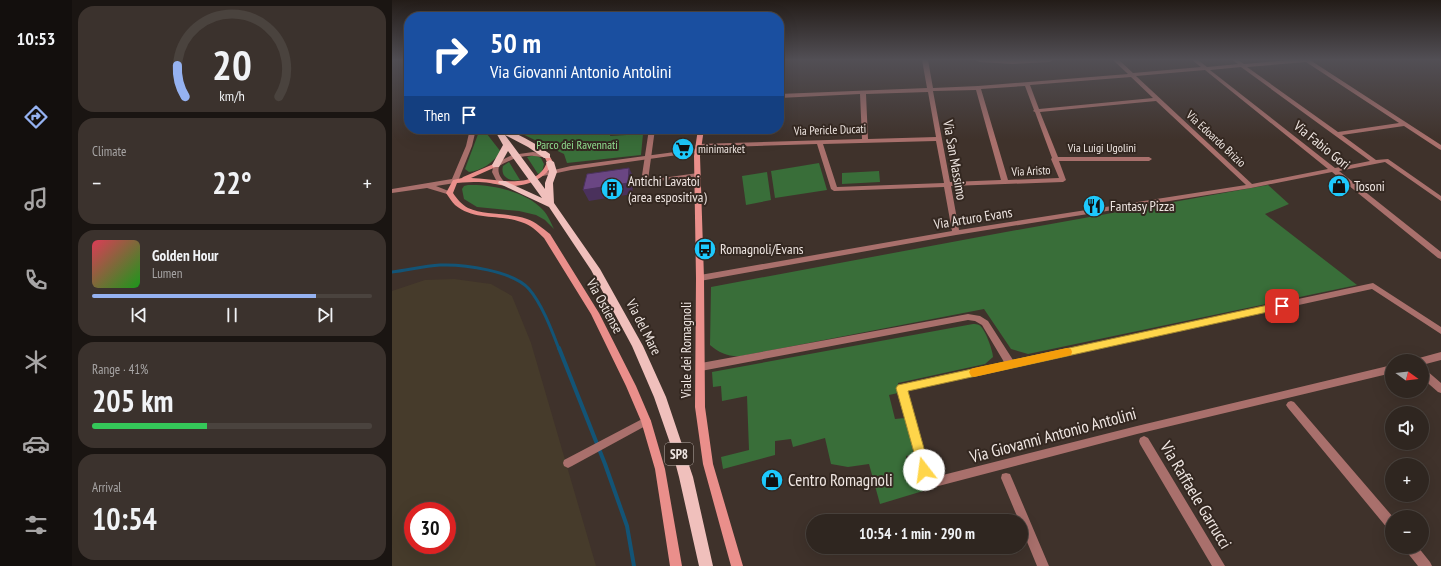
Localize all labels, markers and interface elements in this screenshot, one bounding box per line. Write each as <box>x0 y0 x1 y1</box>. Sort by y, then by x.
text: 50 m <box>490 24 541 61</box>
text: 10:53 <box>17 27 55 50</box>
icon: right <box>424 28 476 80</box>
text: 20 <box>212 38 252 91</box>
text: Via Giovanni Antonio Antolini <box>490 60 672 83</box>
text: km/h <box>219 86 245 105</box>
icon: directions <box>22 103 50 131</box>
icon: arrive <box>458 104 480 126</box>
text: Then <box>424 106 450 125</box>
street label: Via Edoardo Brizio <box>1183 107 1249 170</box>
street label: Via Fabio Gori <box>1289 116 1354 173</box>
street label: Via San Massimo <box>939 118 971 201</box>
street label: Via Pericle Ducati <box>793 121 866 138</box>
supermarket icon: minimarket <box>670 136 696 162</box>
park label: Parco dei Ravennati <box>536 137 618 152</box>
street label: Via Luigi Ugolini <box>1067 140 1136 155</box>
place label: minimarket <box>698 141 746 156</box>
text: Climate <box>92 143 126 160</box>
street label: Via Aristo <box>1010 162 1051 179</box>
text: 22° <box>212 163 252 202</box>
text: − <box>92 169 101 197</box>
text: + <box>363 169 372 197</box>
place label: Antichi Lavatoi (area espositiva) <box>628 172 707 206</box>
shop icon: Tosoni <box>1326 173 1352 199</box>
building icon: Antichi Lavatoi (area espositiva) <box>599 176 625 202</box>
place label: Tosoni <box>1354 177 1385 195</box>
icon: music <box>22 185 50 213</box>
restaurant icon: Fantasy Pizza <box>1081 193 1107 219</box>
place label: Fantasy Pizza <box>1110 197 1175 215</box>
street label: Via Arturo Evans <box>931 203 1014 233</box>
bus stop icon: Romagnoli/Evans <box>692 236 718 262</box>
place label: Romagnoli/Evans <box>720 240 804 258</box>
text: Golden Hour <box>152 246 219 265</box>
text: Lumen <box>152 265 182 282</box>
icon: phone <box>22 266 50 294</box>
street label: Via Ostiense <box>582 275 627 337</box>
pin <box>1265 289 1299 323</box>
street label: Via del Mare <box>622 295 666 358</box>
icon: arrive <box>1271 295 1293 317</box>
street label: Viale dei Romagnoli <box>677 302 695 399</box>
icon: previous <box>128 304 150 326</box>
icon: pause <box>221 304 243 326</box>
icon: next <box>314 304 336 326</box>
icon: climate <box>22 348 50 376</box>
north arrow <box>1385 354 1429 398</box>
map controls <box>1385 354 1429 554</box>
text: Range · 41% <box>92 361 148 378</box>
text: 205 km <box>92 381 173 420</box>
street label: Via Giovanni Antonio Antolini <box>966 402 1139 468</box>
button: sound <box>1385 406 1429 450</box>
icon: car <box>22 430 50 458</box>
street label: Via Raffaele Garrucci <box>1155 436 1237 553</box>
road number: SP8 <box>665 443 693 465</box>
position arrow <box>903 449 945 491</box>
button: + <box>1385 458 1429 502</box>
shop icon: Centro Romagnoli <box>759 467 785 493</box>
place label: Centro Romagnoli <box>788 469 893 491</box>
text: Arrival <box>92 479 121 496</box>
text: 10:54 <box>92 499 157 538</box>
speed limit sign: 30 <box>404 502 456 554</box>
button: − <box>1385 510 1429 554</box>
icon: filters <box>22 511 50 539</box>
text: 10:54 · 1 min · 290 m <box>859 524 975 543</box>

